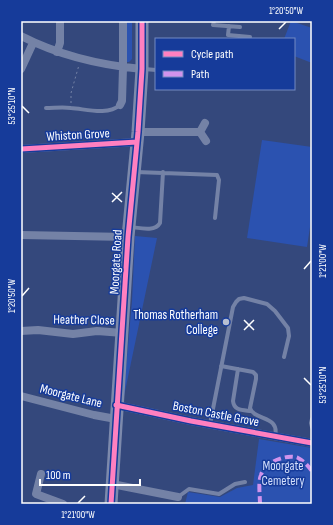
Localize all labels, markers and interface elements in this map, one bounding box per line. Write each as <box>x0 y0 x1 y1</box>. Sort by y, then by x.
text: 1°20'50"W <box>269 5 304 17</box>
legend <box>155 38 295 90</box>
text: Cycle path <box>191 47 233 62</box>
text: Path <box>191 67 209 82</box>
text: 53°25'10"N <box>6 88 18 124</box>
street label: Whiston Grove <box>46 125 110 145</box>
street label: Moorgate Road <box>106 229 126 295</box>
text: 1°21'00"W <box>317 244 329 278</box>
text: 1°20'50"W <box>6 278 18 313</box>
place label: Thomas Rotherham College <box>133 307 218 338</box>
street label: Heather Close <box>53 311 115 329</box>
marker: Thomas Rotherham College <box>221 317 231 327</box>
text: 53°25'10"N <box>317 367 329 403</box>
street label: Moorgate Lane <box>38 381 104 411</box>
street label: Boston Castle Grove <box>171 398 261 430</box>
park label: Moorgate Cemetery <box>262 458 304 489</box>
scale bar <box>40 461 140 487</box>
text: 100 m <box>46 468 71 483</box>
text: 1°21'00"W <box>61 509 95 521</box>

